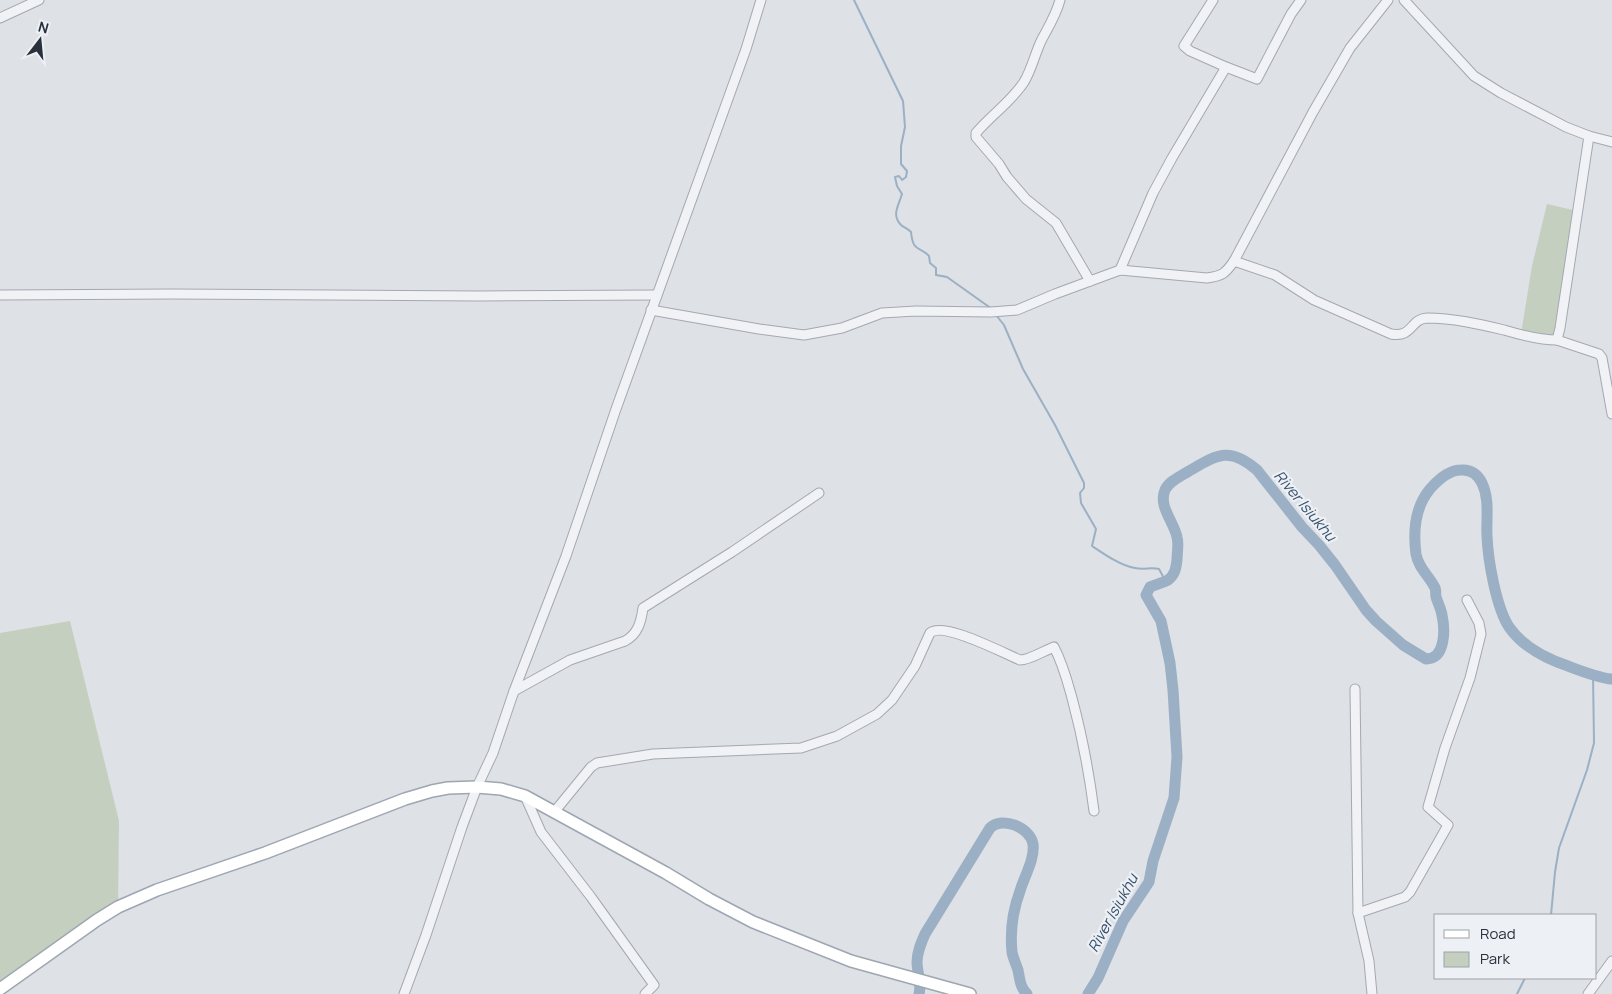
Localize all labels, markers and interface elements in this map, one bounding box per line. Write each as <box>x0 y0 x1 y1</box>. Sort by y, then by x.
north arrow <box>15 15 65 65</box>
text: N <box>36 17 51 38</box>
water label: River Isiukhu <box>1270 466 1342 546</box>
water label: River Isiukhu <box>1082 869 1143 956</box>
legend <box>1434 914 1597 979</box>
text: Road <box>1480 923 1516 944</box>
text: Park <box>1480 948 1510 969</box>

